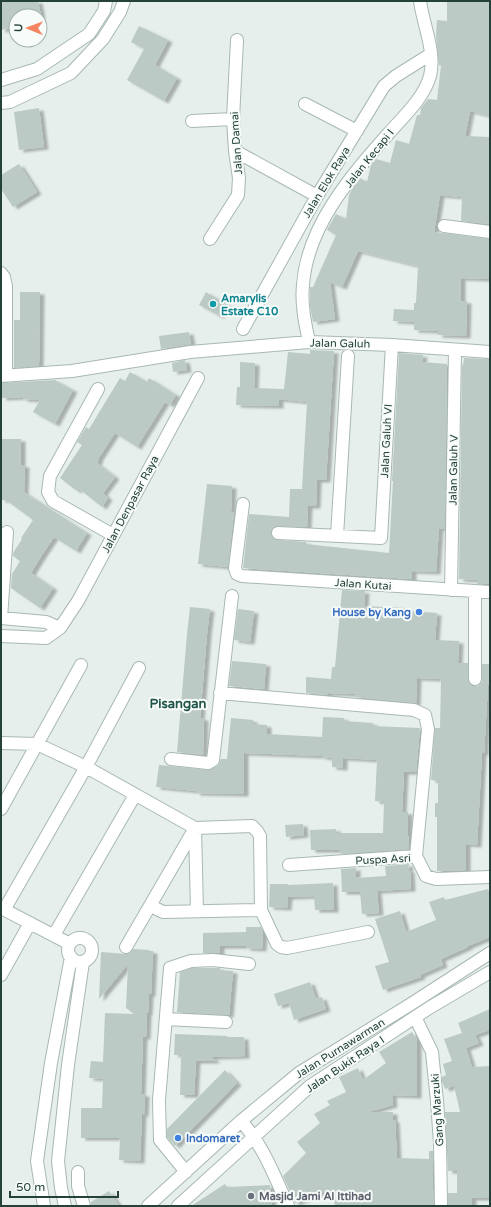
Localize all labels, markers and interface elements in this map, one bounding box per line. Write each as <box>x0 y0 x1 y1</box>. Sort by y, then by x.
north arrow <box>8 8 48 48</box>
text: U <box>12 24 25 32</box>
street label: Jalan Damai <box>228 111 245 175</box>
street label: Jalan Kecapi I <box>342 127 397 190</box>
street label: Jalan Elok Raya <box>300 144 353 220</box>
place label: Amarylis Estate C10 <box>221 292 278 318</box>
marker: Amarylis Estate C10 <box>208 299 218 309</box>
street label: Jalan Galuh <box>310 336 370 351</box>
street label: Jalan Galuh VI <box>378 404 395 478</box>
street label: Jalan Galuh V <box>446 434 461 506</box>
street label: Jalan Denpasar Raya <box>99 453 162 555</box>
street label: Jalan Kutai <box>334 576 392 593</box>
place label: House by Kang <box>332 606 411 620</box>
marker: House by Kang <box>414 607 424 617</box>
district label: Pisangan <box>150 696 206 712</box>
street label: Puspa Asri <box>355 852 411 867</box>
street label: Jalan Purnawarman <box>293 1016 387 1081</box>
street label: Jalan Bukit Raya I <box>304 1033 387 1095</box>
street label: Gang Marzuki <box>428 1073 447 1147</box>
place label: Indomaret <box>186 1132 241 1145</box>
marker: Indomaret <box>173 1133 183 1143</box>
scale bar <box>10 1173 118 1199</box>
text: 50 m <box>16 1180 45 1194</box>
place label: Masjid Jami Al Ittihad <box>259 1190 371 1204</box>
marker: Masjid Jami Al Ittihad <box>246 1191 256 1201</box>

